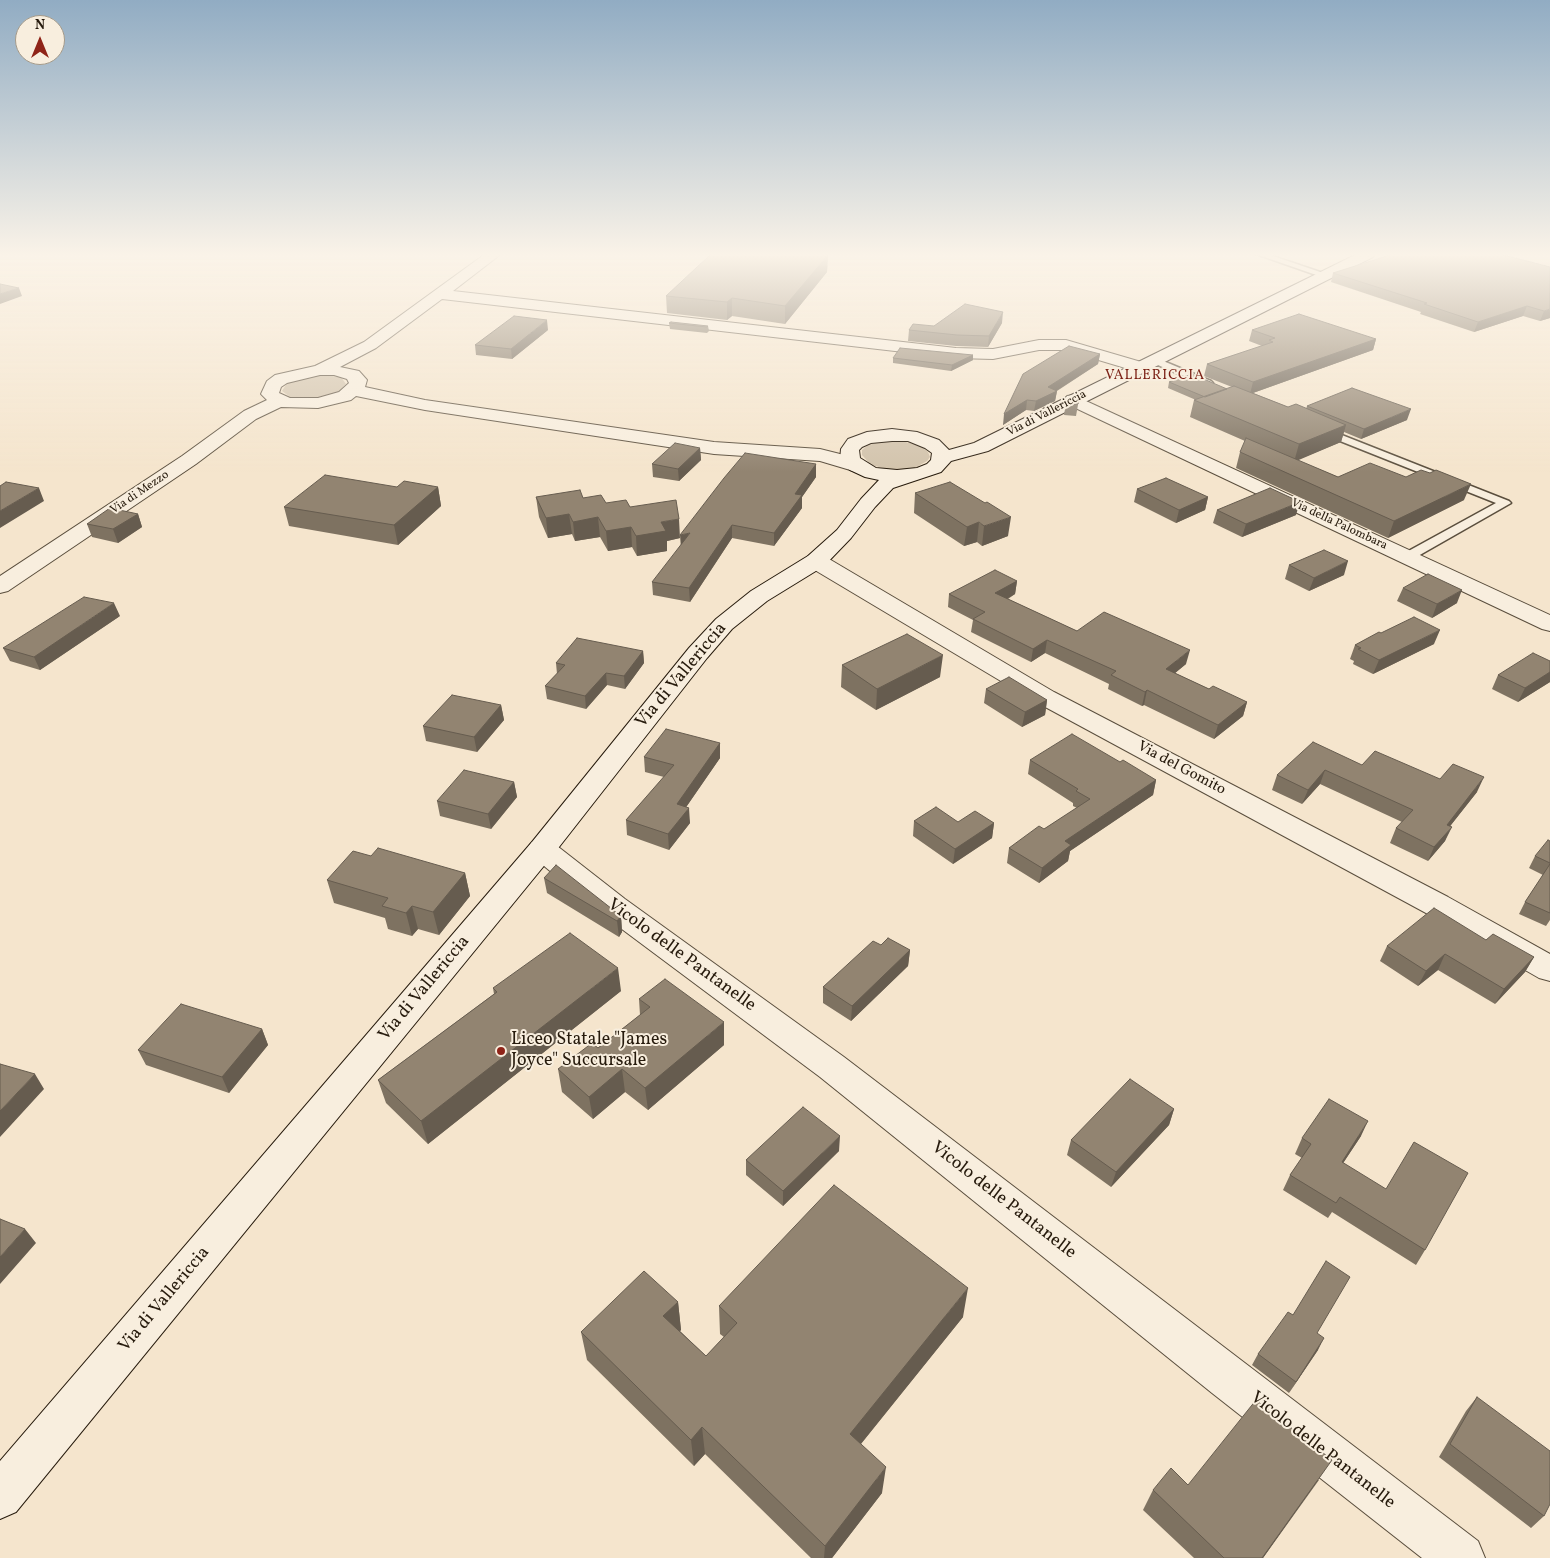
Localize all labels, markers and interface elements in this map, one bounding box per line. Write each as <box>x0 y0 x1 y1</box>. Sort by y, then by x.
north arrow <box>15 15 65 65</box>
text: N <box>35 16 45 35</box>
district label: VALLERICCIA <box>1104 368 1206 384</box>
street label: Via di Vallericcia <box>1005 388 1089 440</box>
street label: Via di Mezzo <box>108 468 172 518</box>
street label: Via della Palombara <box>1289 496 1389 554</box>
street label: Via di Vallericcia <box>632 619 732 733</box>
street label: Via del Gomito <box>1134 738 1228 800</box>
street label: Vicolo delle Pantanelle <box>602 895 760 1017</box>
street label: Via di Vallericcia <box>375 932 475 1046</box>
place label: Liceo Statale "James Joyce" Succursale <box>511 1030 667 1072</box>
marker: Liceo Statale "James Joyce" Succursale <box>495 1045 507 1057</box>
street label: Vicolo delle Pantanelle <box>926 1138 1080 1264</box>
street label: Via di Vallericcia <box>115 1243 215 1357</box>
street label: Vicolo delle Pantanelle <box>1245 1388 1399 1514</box>

